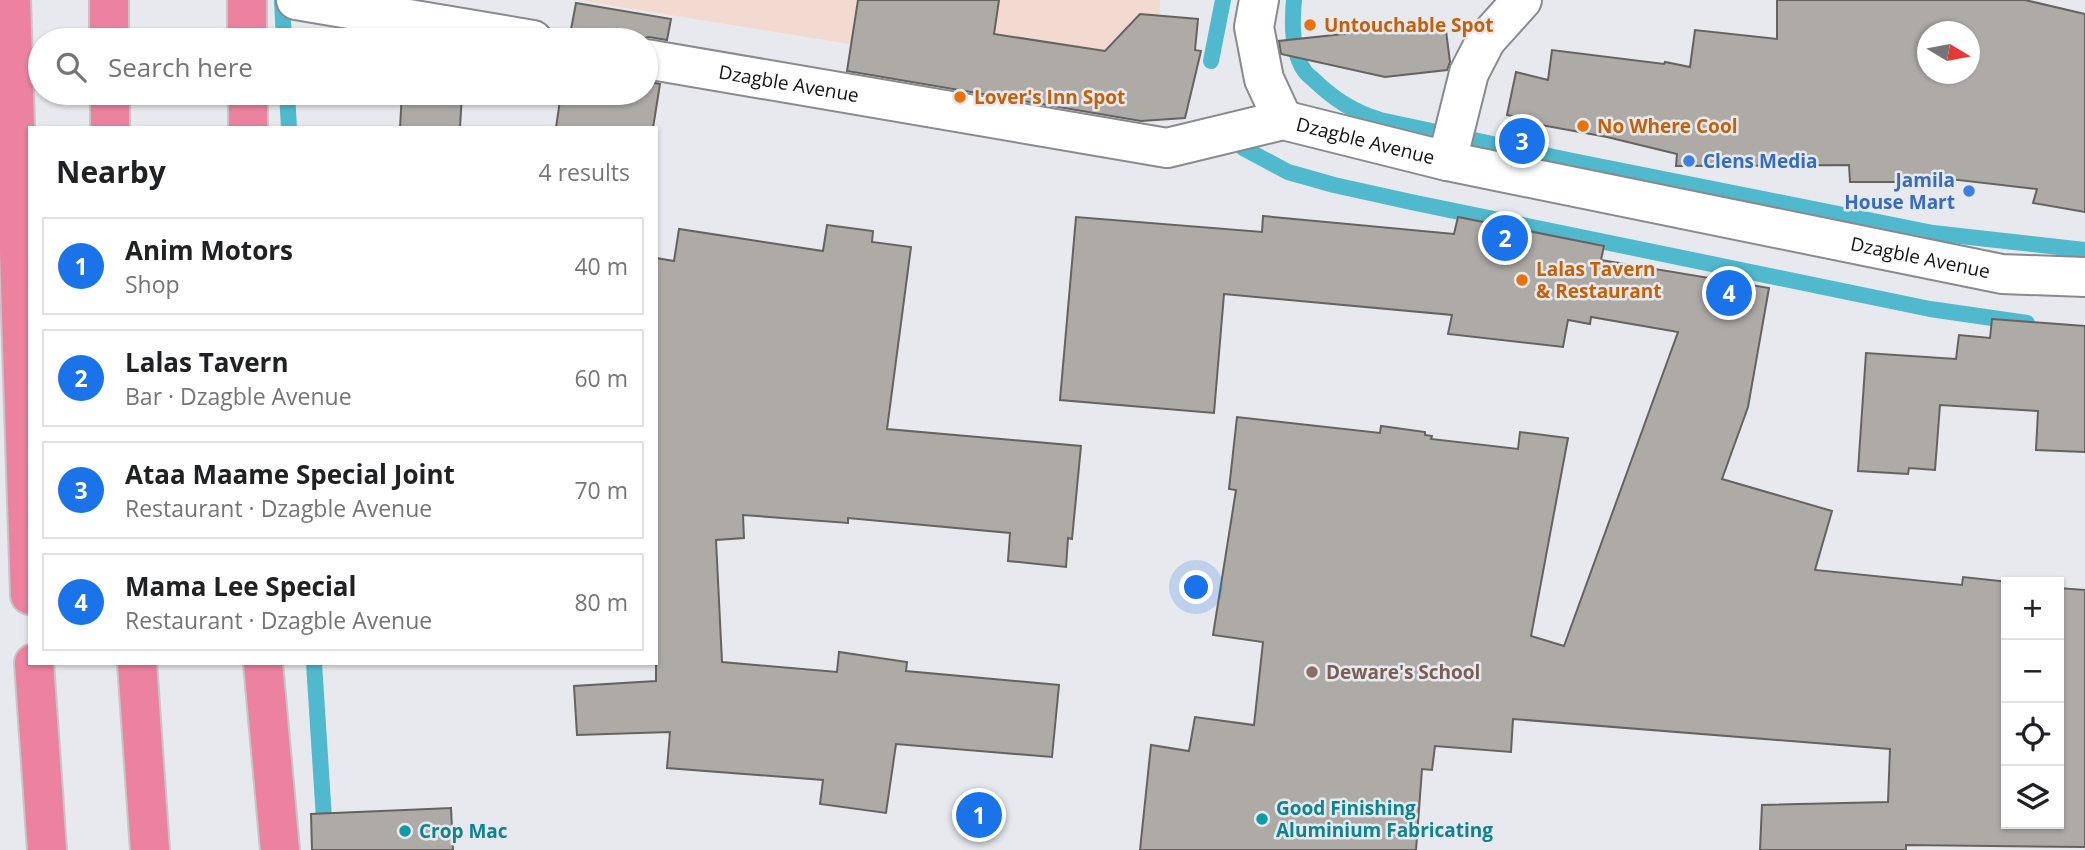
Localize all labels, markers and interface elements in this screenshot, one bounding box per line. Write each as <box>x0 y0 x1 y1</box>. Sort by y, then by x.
place label: Untouchable Spot <box>1324 12 1494 38</box>
marker: Untouchable Spot <box>1302 17 1318 33</box>
north arrow <box>1917 21 1980 84</box>
search box <box>28 28 658 105</box>
icon: search <box>52 48 90 86</box>
text: Search here <box>108 49 253 85</box>
street label: Dzagble Avenue <box>717 59 861 108</box>
place label: Lover's Inn Spot <box>974 84 1125 110</box>
marker: Lover's Inn Spot <box>952 89 968 105</box>
street label: Dzagble Avenue <box>1294 111 1438 170</box>
place label: No Where Cool <box>1597 113 1737 139</box>
pin: 3 <box>1499 115 1545 167</box>
marker: No Where Cool <box>1575 118 1591 134</box>
place label: Clens Media <box>1703 148 1817 174</box>
text: Nearby <box>56 151 166 192</box>
marker: Clens Media <box>1681 153 1697 169</box>
text: 4 results <box>539 156 630 188</box>
place label: Jamila House Mart <box>1844 167 1955 215</box>
marker: Jamila House Mart <box>1961 183 1977 199</box>
pin: 2 <box>1482 212 1528 264</box>
street label: Dzagble Avenue <box>1848 230 1992 284</box>
text: Anim Motors <box>125 232 293 268</box>
text: 1 <box>74 250 88 282</box>
text: 40 m <box>574 250 628 282</box>
place label: Lalas Tavern & Restaurant <box>1536 256 1661 304</box>
pin: 4 <box>1706 267 1752 319</box>
text: Shop <box>125 268 180 300</box>
marker: Lalas Tavern & Restaurant <box>1514 272 1530 288</box>
text: Lalas Tavern <box>125 344 289 380</box>
text: 2 <box>74 362 88 394</box>
text: 60 m <box>574 362 628 394</box>
text: Bar · Dzagble Avenue <box>125 380 352 412</box>
text: Ataa Maame Special Joint <box>125 456 455 492</box>
text: 3 <box>74 474 88 506</box>
text: 70 m <box>574 474 628 506</box>
text: Restaurant · Dzagble Avenue <box>125 492 432 524</box>
text: Mama Lee Special <box>125 568 356 604</box>
your location <box>1179 570 1213 604</box>
map controls <box>2001 577 2064 829</box>
button: + <box>2001 577 2064 640</box>
text: 4 <box>74 586 88 618</box>
text: 80 m <box>574 586 628 618</box>
text: Restaurant · Dzagble Avenue <box>125 604 432 636</box>
button: − <box>2001 640 2064 703</box>
place label: Deware's School <box>1326 659 1480 685</box>
marker: Deware's School <box>1304 664 1320 680</box>
button: locate <box>2001 703 2064 766</box>
button: layers <box>2001 766 2064 829</box>
pin: 1 <box>956 789 1002 841</box>
place label: Good Finishing Aluminium Fabricating <box>1276 795 1493 843</box>
marker: Good Finishing Aluminium Fabricating <box>1254 811 1270 827</box>
place label: Crop Mac <box>419 818 508 844</box>
marker: Crop Mac <box>397 823 413 839</box>

